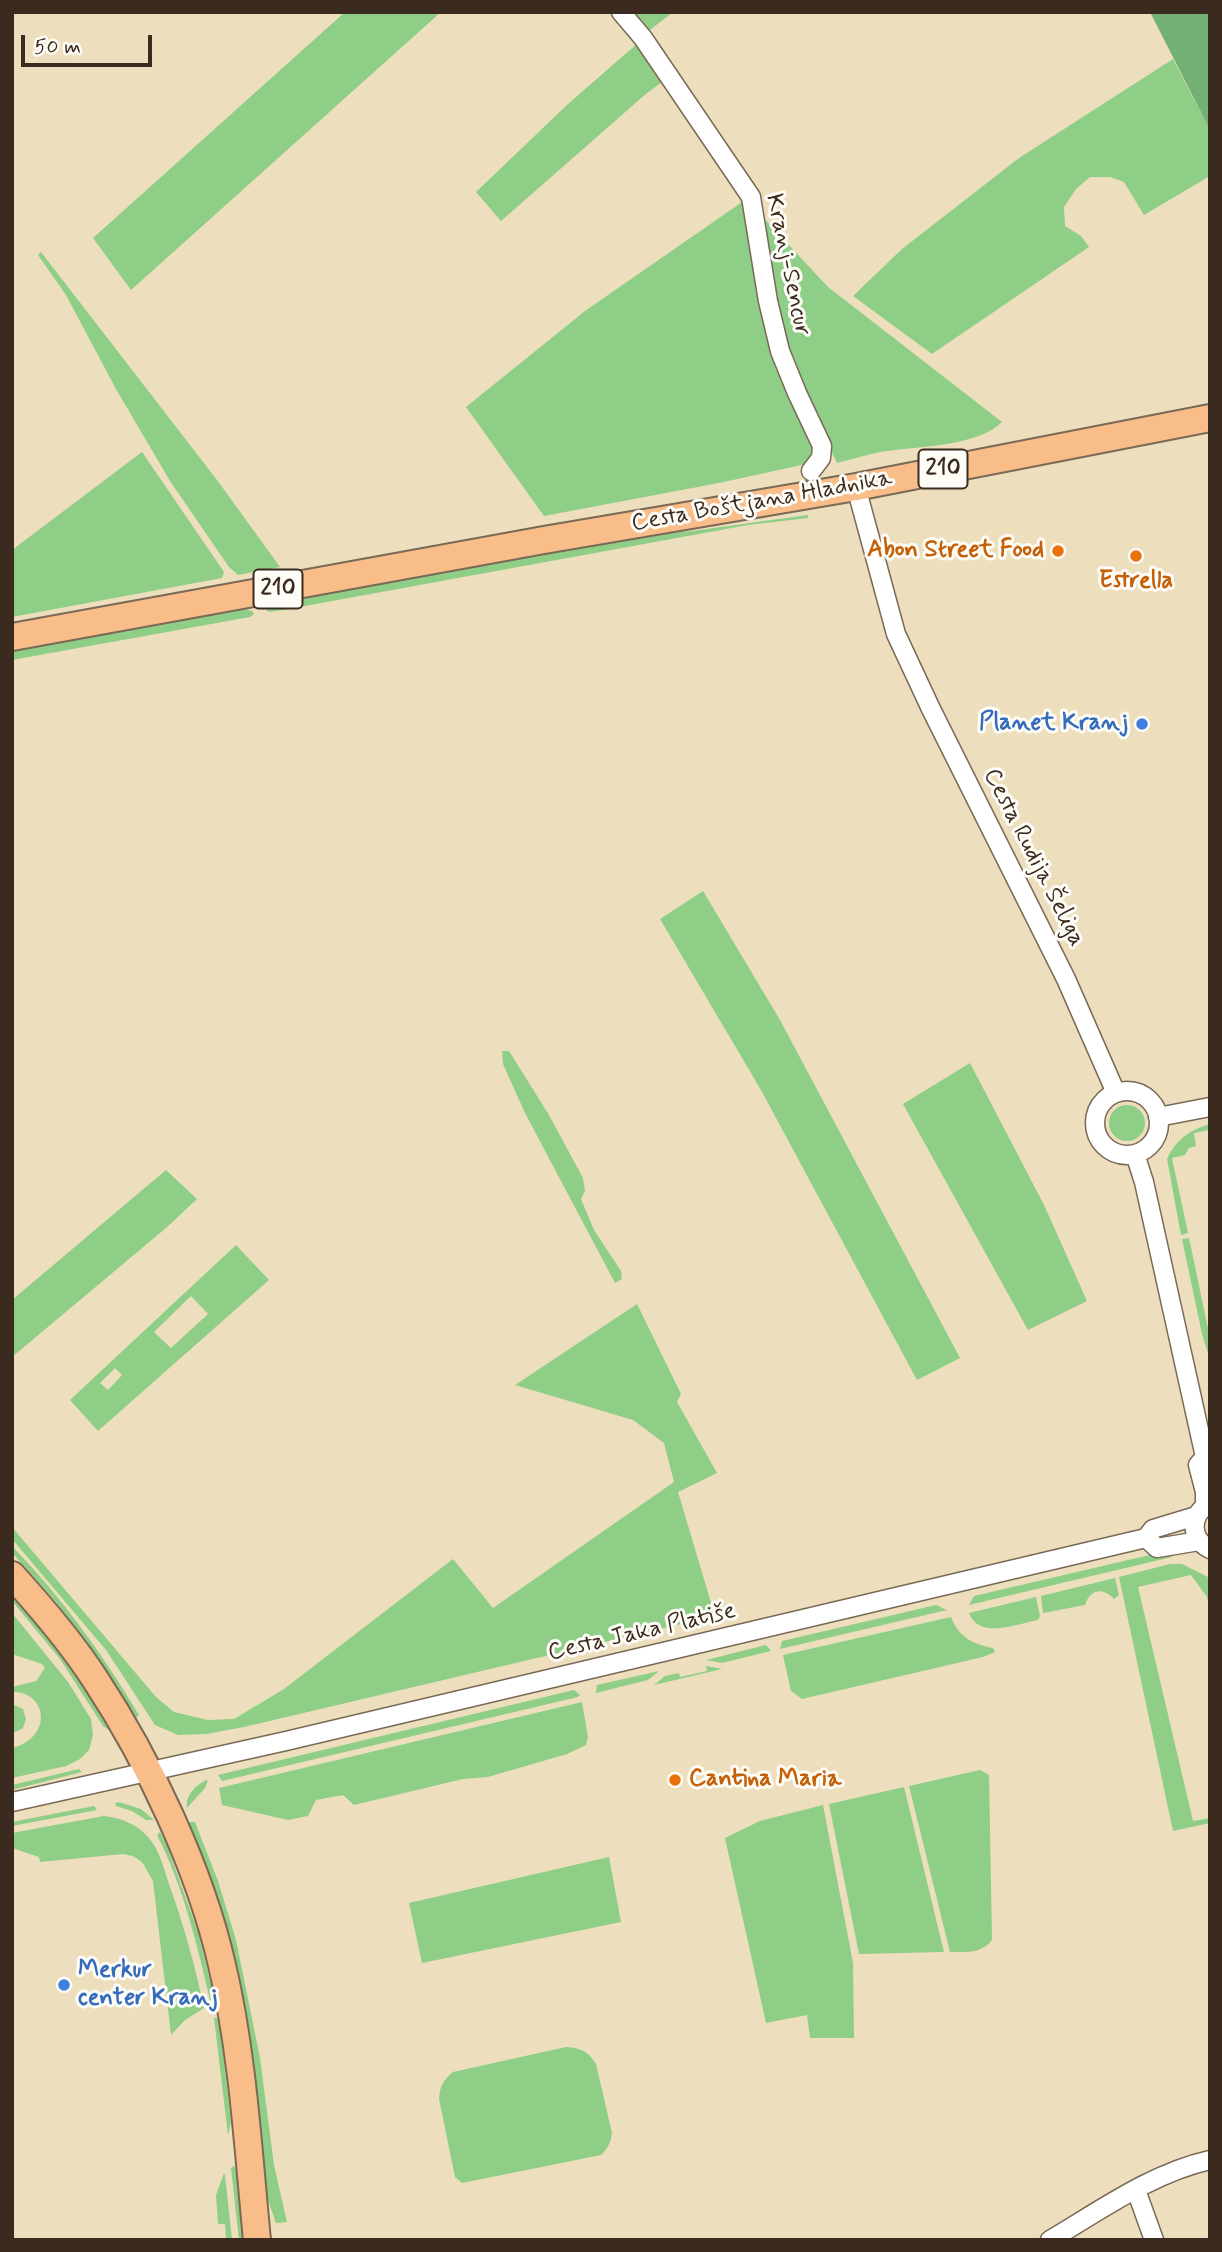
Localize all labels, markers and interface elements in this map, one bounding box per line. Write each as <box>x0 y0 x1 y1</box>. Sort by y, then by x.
scale bar <box>24 21 156 65</box>
text: 50 m <box>34 33 81 61</box>
street label: Kranj-Sencur <box>758 192 816 338</box>
road number: 210 <box>918 449 968 489</box>
street label: Cesta Boštjana Hladnika <box>629 465 895 539</box>
place label: Abon Street Food <box>867 537 1044 565</box>
marker: Abon Street Food <box>1050 543 1066 559</box>
marker: Estrella <box>1128 548 1144 564</box>
place label: Estrella <box>1099 568 1173 596</box>
road number: 210 <box>254 569 302 608</box>
place label: Planet Kranj <box>979 710 1128 738</box>
marker: Planet Kranj <box>1134 716 1150 732</box>
street label: Cesta Rudija Šeliga <box>976 764 1090 952</box>
street label: Cesta Jaka Platiše <box>545 1597 739 1669</box>
place label: Cantina Maria <box>689 1766 841 1794</box>
marker: Cantina Maria <box>667 1772 683 1788</box>
place label: Merkur center Kranj <box>78 1957 218 2013</box>
marker: Merkur center Kranj <box>56 1977 72 1993</box>

